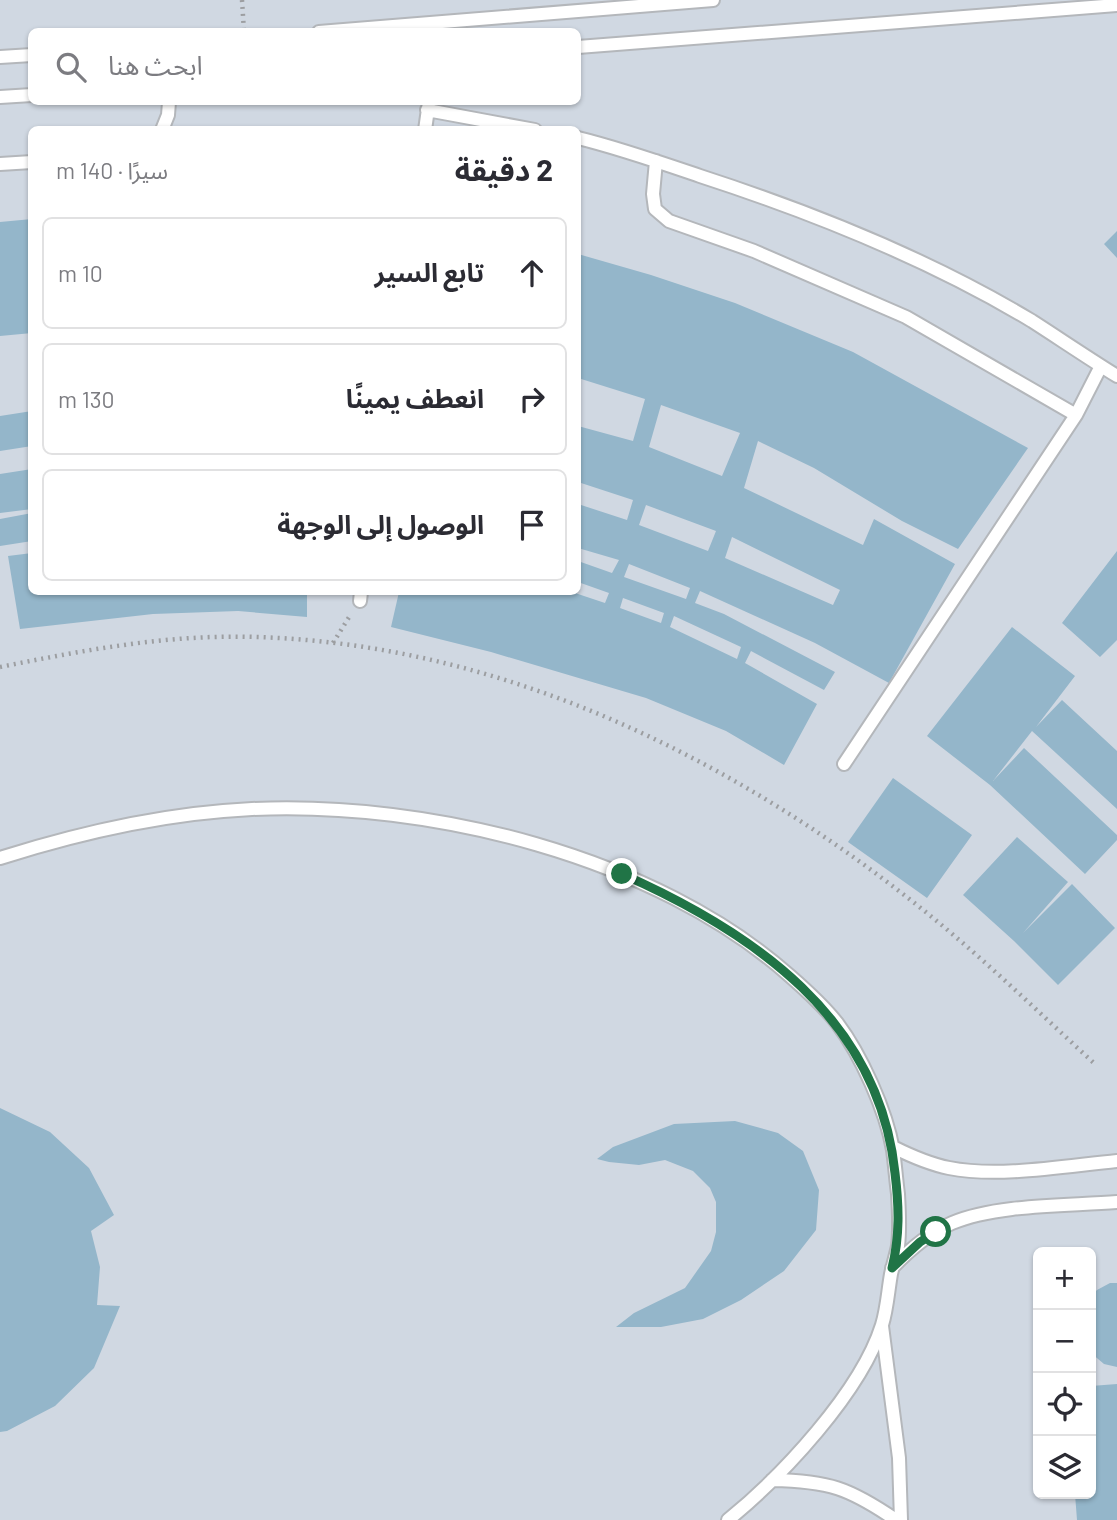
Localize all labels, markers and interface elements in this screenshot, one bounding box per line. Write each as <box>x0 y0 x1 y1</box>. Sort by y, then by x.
search box <box>28 28 581 105</box>
icon: search <box>52 48 90 86</box>
text: ابحث هنا <box>108 49 203 80</box>
text: 2 دقيقة <box>455 151 553 187</box>
text: سيرًا · 140 m <box>56 156 168 184</box>
icon: ahead <box>513 254 551 292</box>
text: تابع السير <box>374 256 484 287</box>
text: 10 m <box>58 259 103 287</box>
icon: right <box>513 380 551 418</box>
text: انعطف يمينًا <box>346 382 484 413</box>
text: 130 m <box>58 385 115 413</box>
icon: arrive <box>513 506 551 544</box>
text: الوصول إلى الوجهة <box>277 508 484 539</box>
route end <box>606 858 637 889</box>
route start <box>920 1216 951 1247</box>
map controls <box>1033 1247 1096 1499</box>
button: + <box>1033 1247 1096 1310</box>
button: − <box>1033 1310 1096 1373</box>
button: locate <box>1033 1373 1096 1436</box>
button: layers <box>1033 1436 1096 1499</box>

